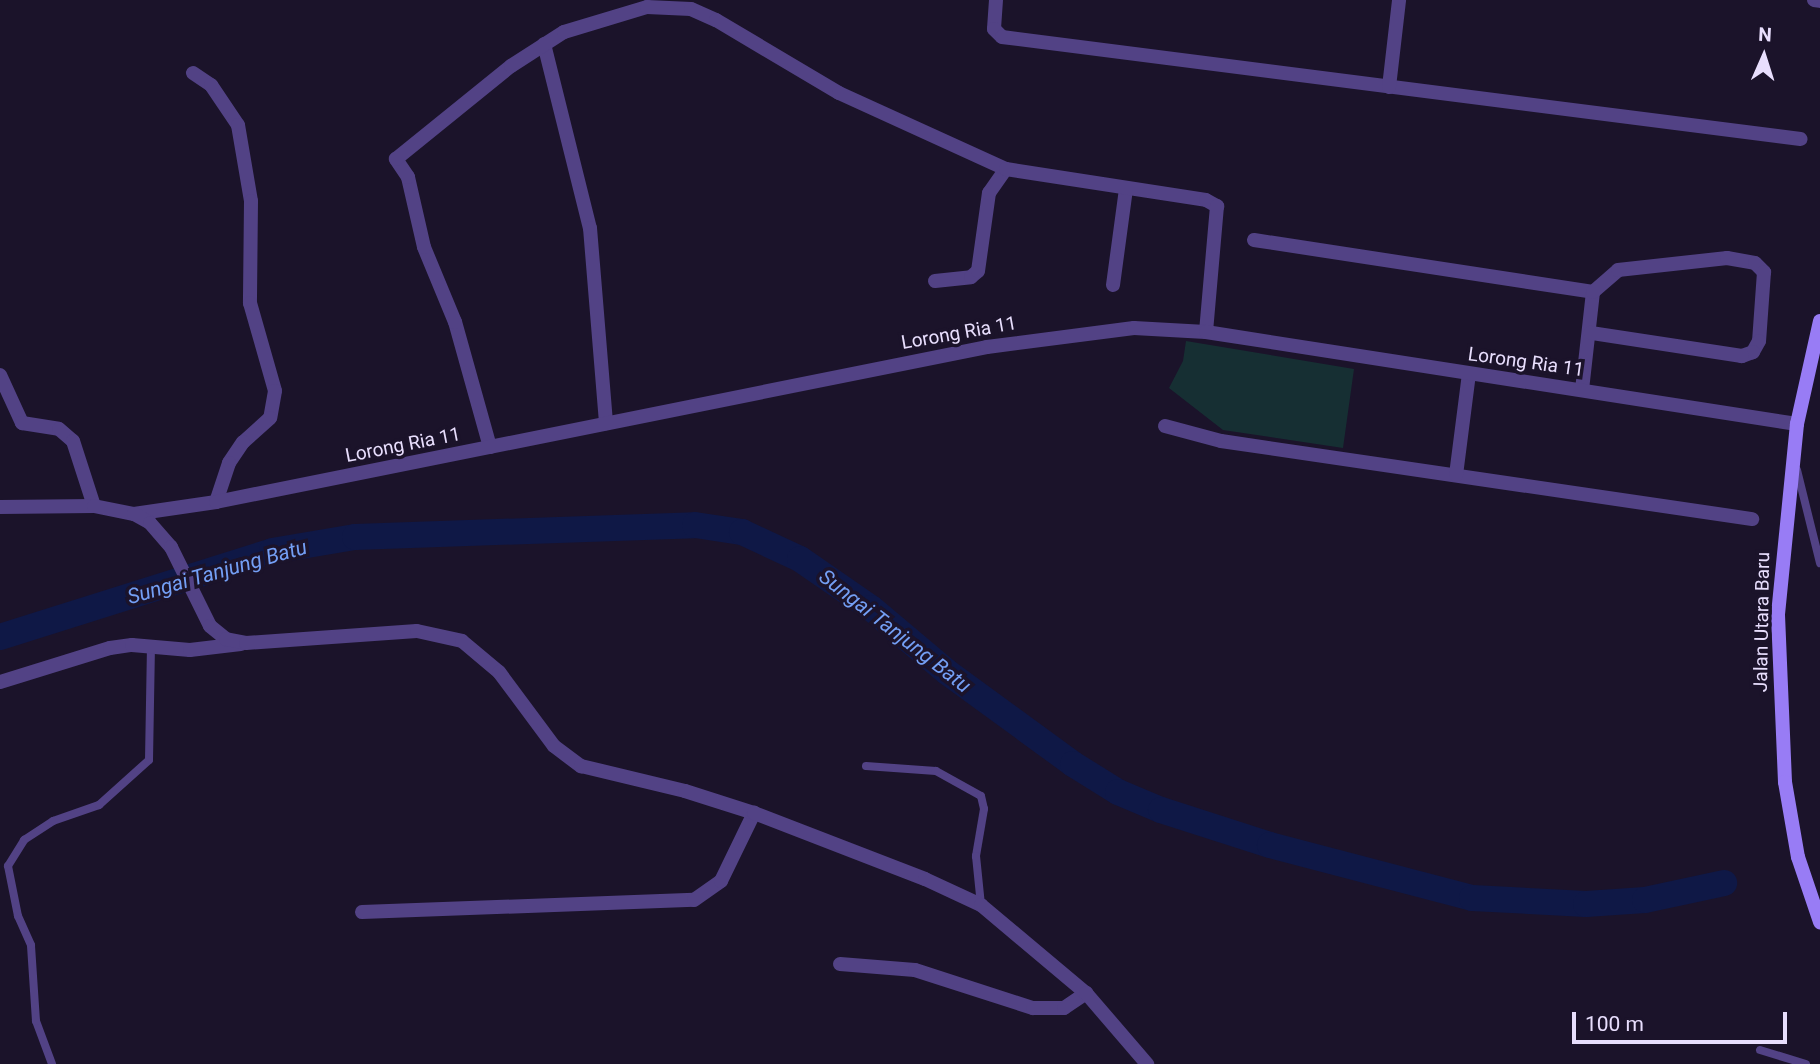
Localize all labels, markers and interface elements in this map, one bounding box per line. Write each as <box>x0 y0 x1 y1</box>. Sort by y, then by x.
north arrow <box>1729 21 1799 91</box>
text: N <box>1758 23 1772 46</box>
street label: Lorong Ria 11 <box>900 312 1018 354</box>
street label: Lorong Ria 11 <box>1467 343 1585 381</box>
street label: Lorong Ria 11 <box>344 423 462 467</box>
water label: Sungai Tanjung Batu <box>124 534 310 610</box>
street label: Jalan Utara Baru <box>1749 552 1775 692</box>
water label: Sungai Tanjung Batu <box>814 564 976 698</box>
scale bar <box>1575 998 1790 1042</box>
text: 100 m <box>1585 1012 1644 1036</box>

